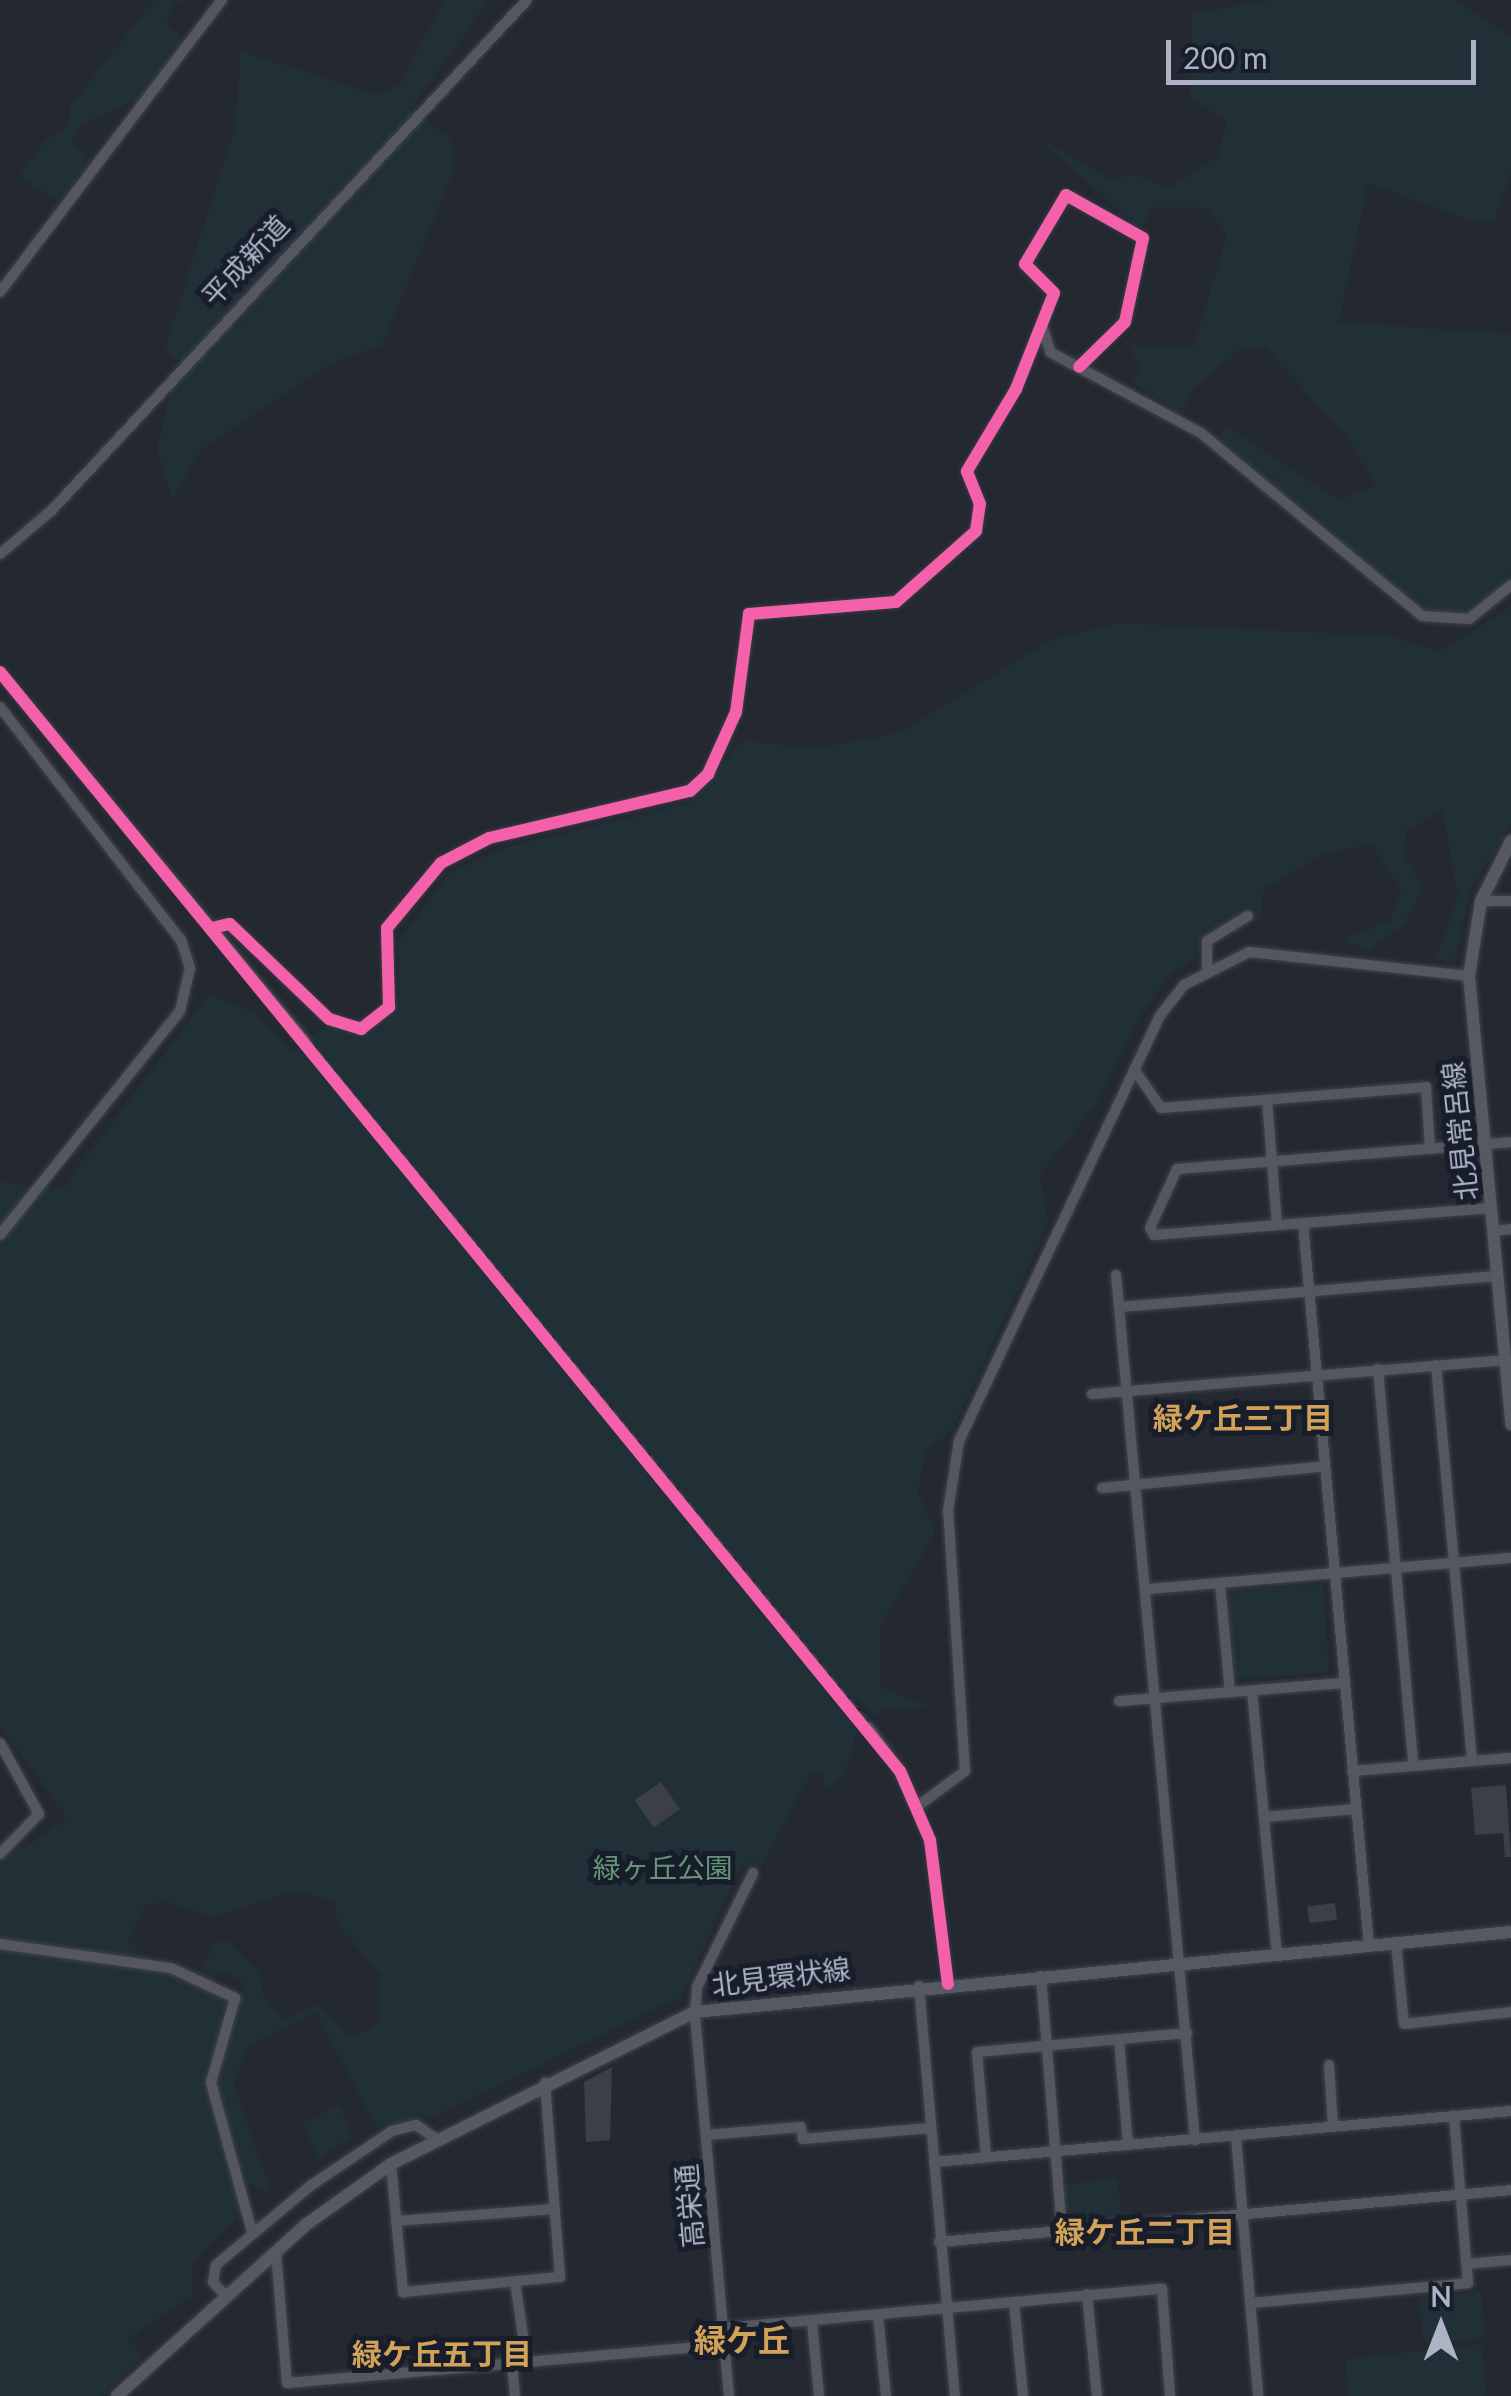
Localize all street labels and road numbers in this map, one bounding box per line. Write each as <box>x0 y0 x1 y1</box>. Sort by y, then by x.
street label: 平成新道 <box>195 208 295 312</box>
street label: 北見常呂線 <box>1435 1060 1483 1202</box>
street label: 北見環状線 <box>709 1951 853 2001</box>
street label: 高栄通 <box>669 2163 709 2249</box>

